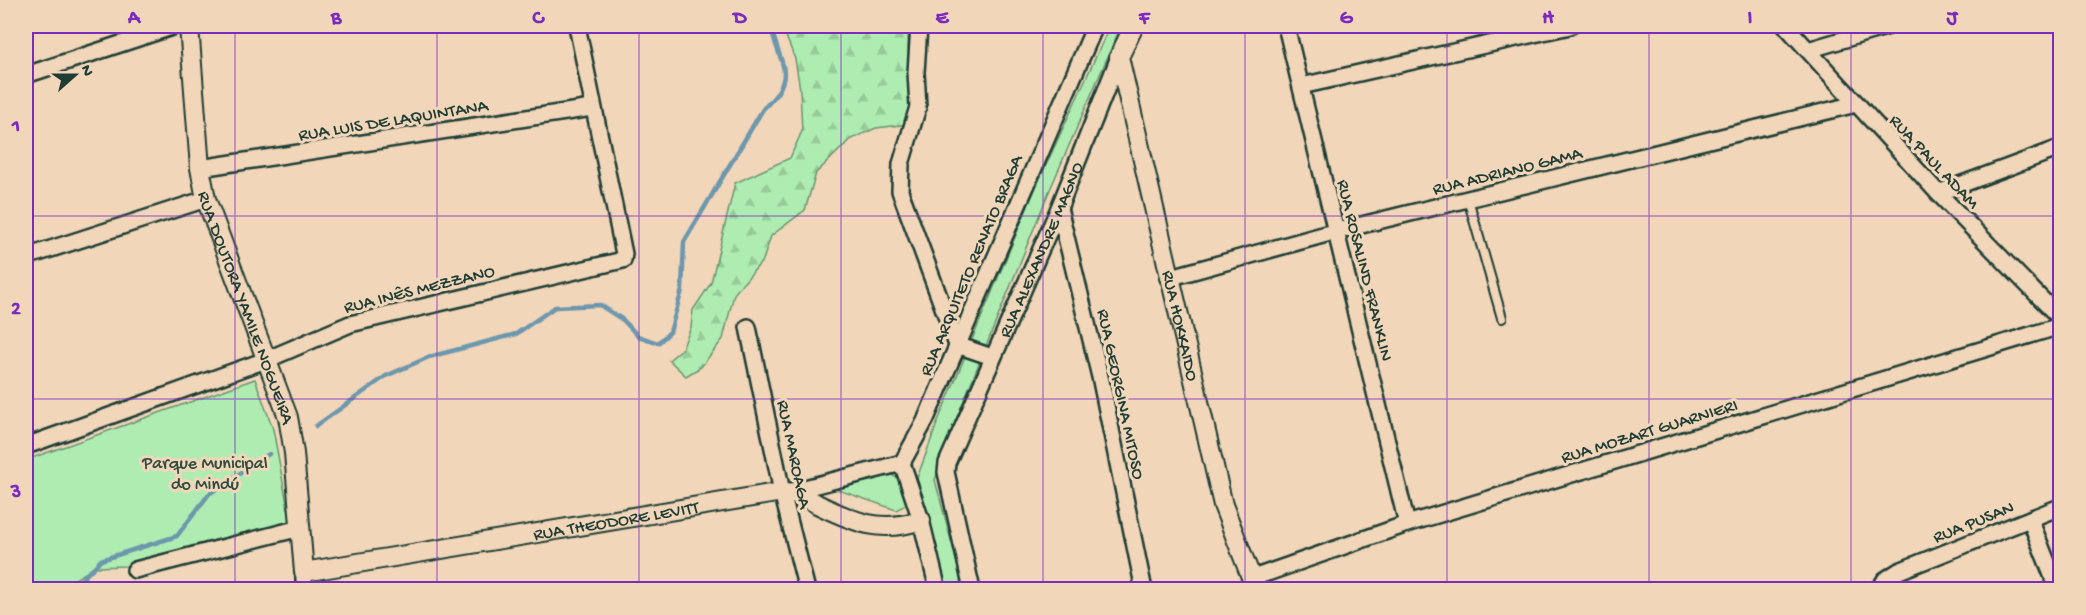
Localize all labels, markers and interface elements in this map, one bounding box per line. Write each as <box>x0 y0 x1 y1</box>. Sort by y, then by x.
text: A <box>127 8 142 31</box>
text: B <box>330 8 342 31</box>
text: C <box>532 8 546 31</box>
text: D <box>731 8 747 31</box>
text: E <box>936 8 950 31</box>
text: F <box>1138 8 1151 31</box>
text: G <box>1340 8 1354 31</box>
text: H <box>1542 8 1554 31</box>
text: I <box>1748 8 1753 31</box>
text: J <box>1946 8 1959 31</box>
north arrow <box>45 45 105 105</box>
text: N <box>75 63 97 80</box>
street label: RUA LUIS DE LAQUINTANA <box>297 96 491 147</box>
street label: RUA PAUL ADAM <box>1884 111 1983 215</box>
text: 1 <box>11 116 20 139</box>
street label: RUA ADRIANO GAMA <box>1431 143 1586 201</box>
street label: RUA ARQUITETO RENATO BRAGA <box>916 151 1029 380</box>
street label: RUA ALEXANDRE MAGNO <box>995 159 1089 341</box>
street label: RUA ROSALIND FRANKLIN <box>1331 178 1396 363</box>
street label: RUA DOUTORA YAMILE NOGUEIRA <box>192 190 297 427</box>
street label: RUA INÊS MEZZANO <box>342 261 497 319</box>
street label: RUA HOKKAIDO <box>1156 268 1202 384</box>
text: 2 <box>11 299 21 322</box>
street label: RUA GEORGINA MITOSO <box>1091 307 1148 482</box>
street label: RUA MOZART GUARNIERI <box>1559 395 1741 469</box>
street label: RUA MAROAGA <box>771 398 815 512</box>
park label: Parque Municipal do Mindú <box>141 454 268 496</box>
text: 3 <box>10 482 21 505</box>
street label: RUA THEODORE LEVITT <box>532 498 702 546</box>
street label: RUA PUSAN <box>1930 498 2018 549</box>

